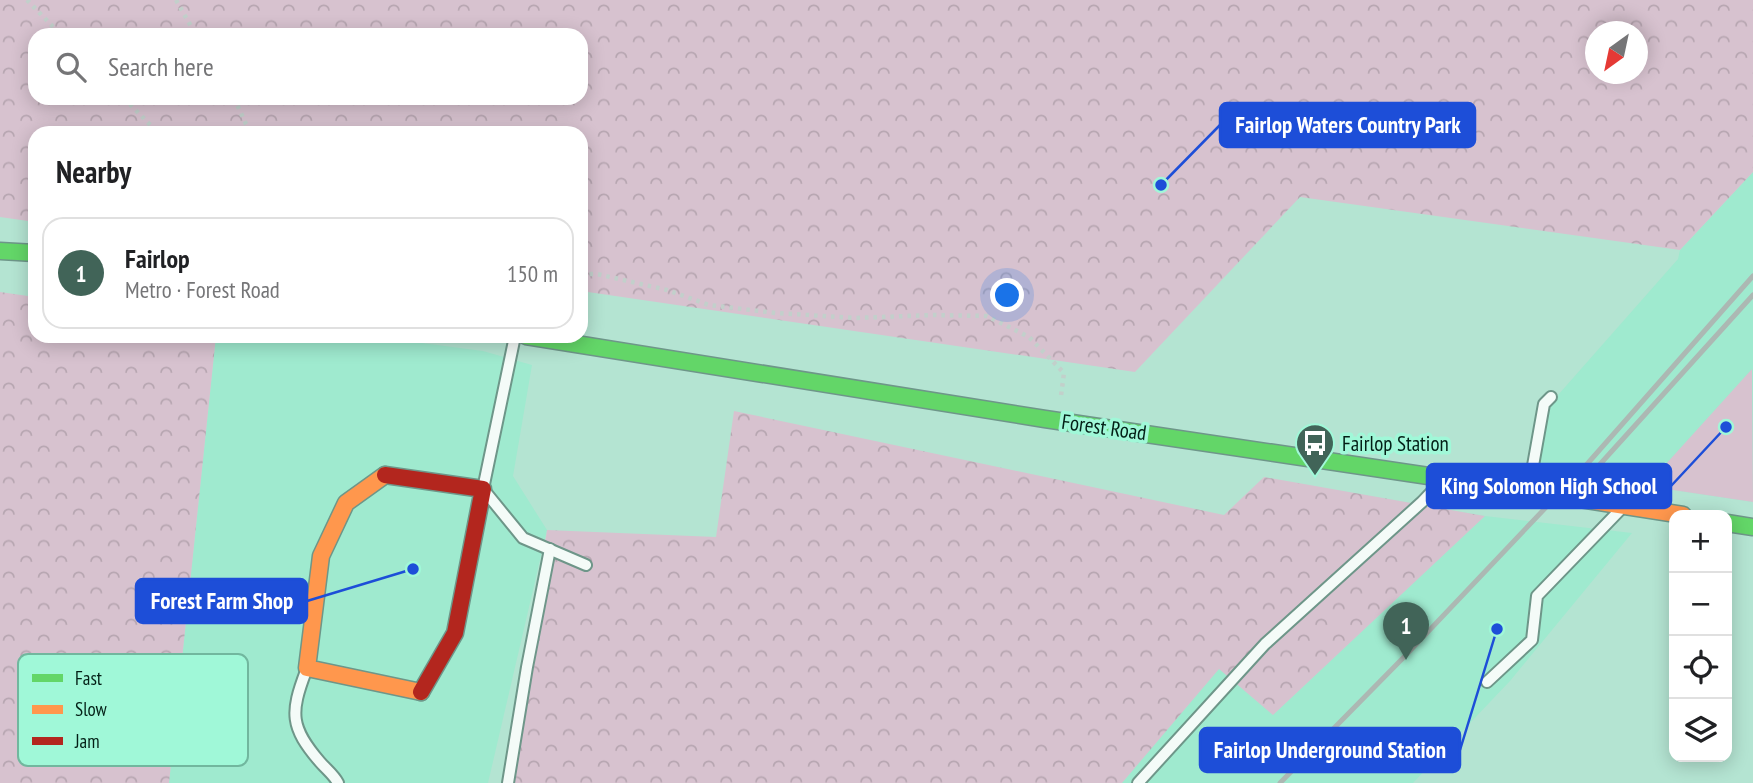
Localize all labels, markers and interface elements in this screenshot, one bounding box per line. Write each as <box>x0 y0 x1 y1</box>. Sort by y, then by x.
north arrow <box>1585 21 1648 84</box>
search box <box>28 28 588 105</box>
icon: search <box>52 48 90 86</box>
text: Search here <box>108 50 214 83</box>
callout: Fairlop Waters Country Park <box>1220 103 1475 147</box>
text: Fairlop Waters Country Park <box>1235 110 1461 139</box>
text: Nearby <box>56 152 131 191</box>
text: Fairlop <box>125 242 190 275</box>
text: 1 <box>76 259 87 288</box>
text: 150 m <box>507 259 558 288</box>
text: Metro · Forest Road <box>125 275 280 304</box>
your location <box>990 278 1024 312</box>
street label: Forest Road <box>1060 408 1148 446</box>
bus stop icon: Fairlop Station <box>1294 422 1336 477</box>
place label: Fairlop Station <box>1342 430 1449 457</box>
callout: King Solomon High School <box>1427 464 1671 508</box>
text: King Solomon High School <box>1441 471 1658 500</box>
map controls <box>1669 510 1732 762</box>
button: + <box>1669 510 1732 573</box>
button: − <box>1669 573 1732 636</box>
callout: Forest Farm Shop <box>136 579 307 623</box>
text: Forest Farm Shop <box>151 586 293 615</box>
pin: 1 <box>1383 602 1429 660</box>
button: locate <box>1669 636 1732 699</box>
legend <box>18 654 248 766</box>
text: Fast <box>75 666 103 690</box>
text: Slow <box>75 697 108 721</box>
button: layers <box>1669 699 1732 762</box>
callout: Fairlop Underground Station <box>1200 728 1460 772</box>
text: Jam <box>74 729 100 753</box>
text: Fairlop Underground Station <box>1214 735 1446 764</box>

